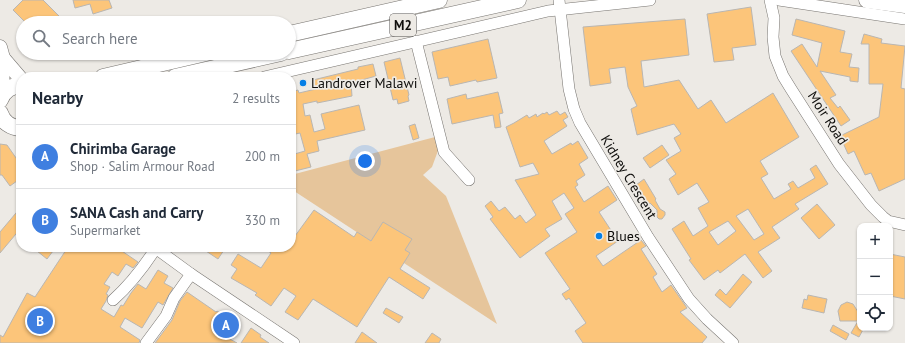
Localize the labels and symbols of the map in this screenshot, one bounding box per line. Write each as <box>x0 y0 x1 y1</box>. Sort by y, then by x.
road number: M2 <box>390 14 416 36</box>
place label: Landrover Malawi <box>311 74 417 92</box>
marker: Landrover Malawi <box>298 78 308 88</box>
street label: Moir Road <box>804 88 852 148</box>
street label: Kidney Crescent <box>597 132 661 223</box>
your location <box>355 151 375 171</box>
place label: Blues <box>607 227 640 245</box>
marker: Blues <box>594 231 604 241</box>
pin: B <box>27 306 53 336</box>
pin: A <box>213 310 239 340</box>

